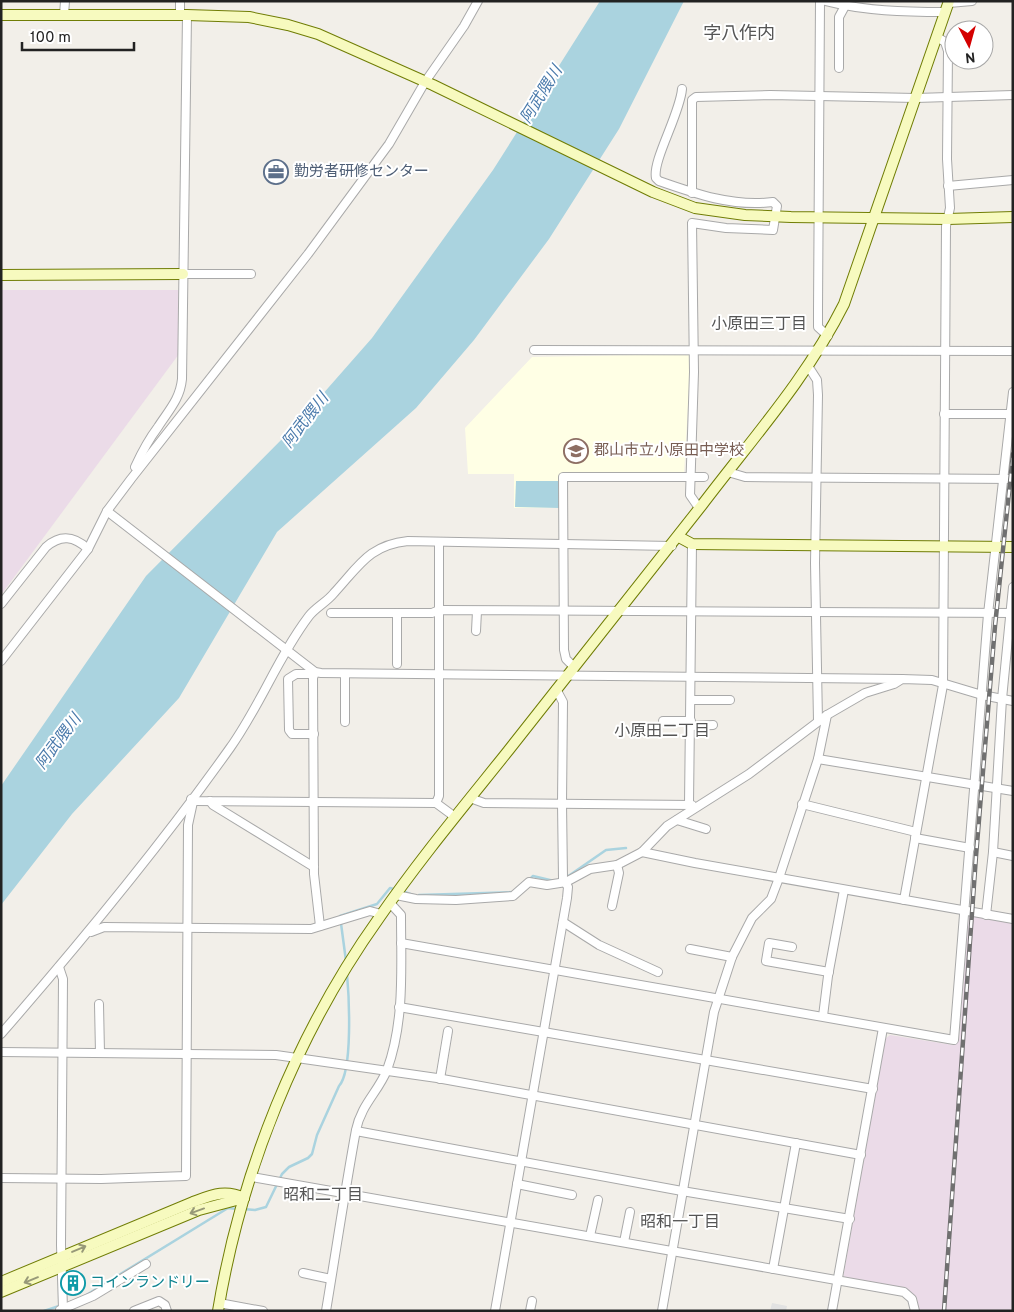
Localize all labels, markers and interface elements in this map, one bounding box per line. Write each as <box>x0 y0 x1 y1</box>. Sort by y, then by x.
scale bar <box>22 20 135 52</box>
north arrow <box>944 20 994 70</box>
district label: 字八作内 <box>703 23 775 46</box>
text: 100 m <box>30 29 71 48</box>
text: N <box>964 47 976 65</box>
water label: 阿武隈川 <box>517 61 568 127</box>
office icon: 勤労者研修センター <box>263 159 289 185</box>
place label: 勤労者研修センター <box>294 163 429 182</box>
district label: 小原田三丁目 <box>711 315 807 335</box>
water label: 阿武隈川 <box>278 388 335 452</box>
school or university icon: 郡山市立小原田中学校 <box>563 438 589 464</box>
place label: 郡山市立小原田中学校 <box>594 442 744 461</box>
water label: 阿武隈川 <box>32 709 87 774</box>
district label: 小原田二丁目 <box>614 722 710 742</box>
district label: 昭和二丁目 <box>283 1186 363 1206</box>
one-way arrow <box>190 1207 206 1216</box>
district label: 昭和一丁目 <box>640 1213 720 1233</box>
one-way arrow <box>71 1244 86 1254</box>
building icon: コインランドリー <box>60 1270 86 1296</box>
place label: コインランドリー <box>90 1274 210 1293</box>
one-way arrow <box>24 1276 39 1286</box>

